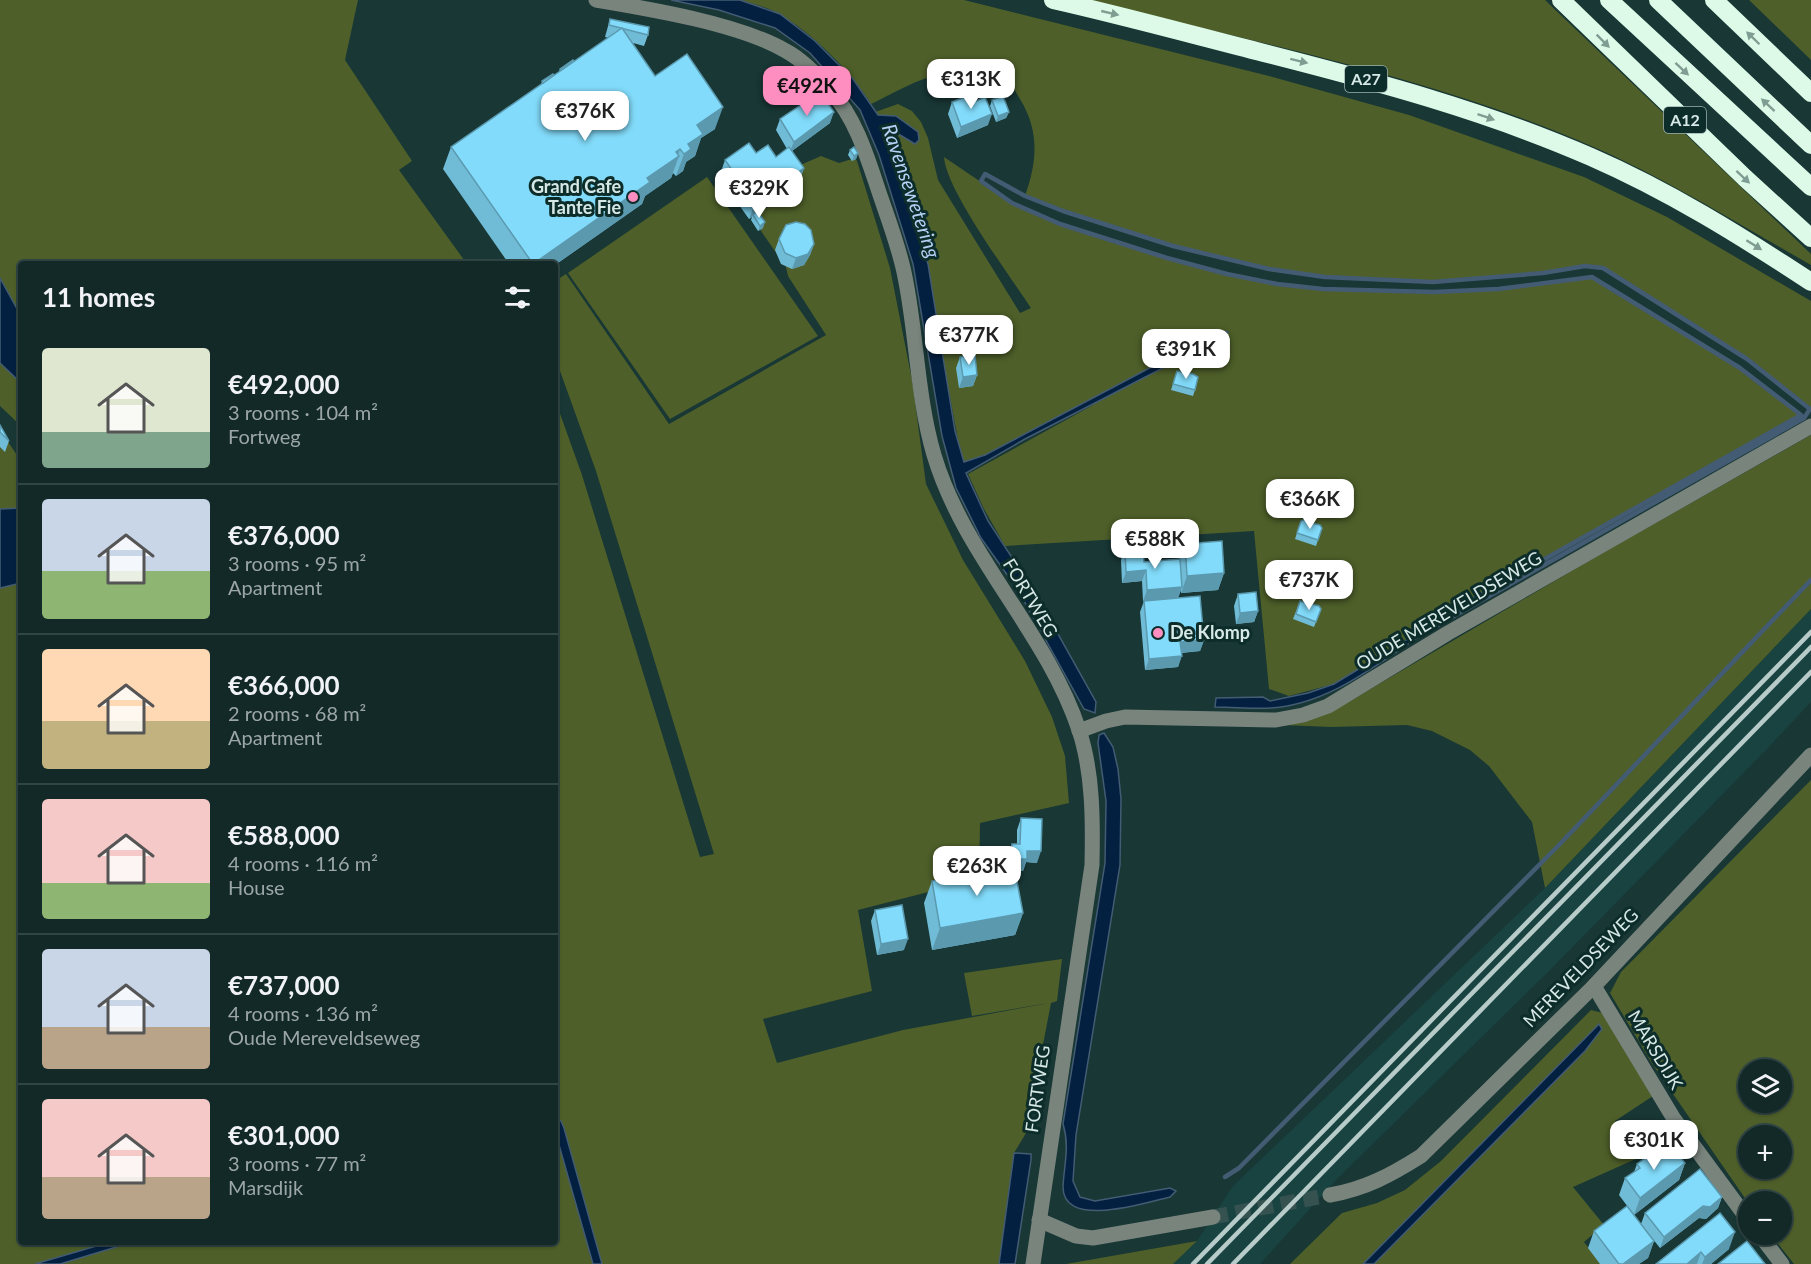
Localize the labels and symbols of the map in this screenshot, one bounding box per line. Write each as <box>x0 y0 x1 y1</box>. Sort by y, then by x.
one-way arrow <box>1101 9 1120 18</box>
one-way arrow <box>1747 32 1761 46</box>
one-way arrow <box>1595 34 1609 48</box>
one-way arrow <box>1290 57 1308 67</box>
pin: €313K <box>929 59 1013 110</box>
one-way arrow <box>1674 62 1689 76</box>
pin: €492K <box>765 66 849 117</box>
road number: A27 <box>1345 66 1387 92</box>
pin: €376K <box>543 91 627 142</box>
one-way arrow <box>1761 99 1776 112</box>
road number: A12 <box>1664 107 1706 133</box>
one-way arrow <box>1477 113 1495 122</box>
water label: Ravensewetering <box>878 120 946 261</box>
pin: €329K <box>717 168 801 219</box>
one-way arrow <box>1736 169 1750 183</box>
place label: Grand Cafe Tante Fie <box>531 175 621 218</box>
marker: Grand Cafe Tante Fie <box>626 190 640 204</box>
one-way arrow <box>1746 240 1762 251</box>
pin: €377K <box>927 315 1011 366</box>
pin: €391K <box>1144 329 1228 380</box>
pin: €366K <box>1268 479 1352 530</box>
pin: €588K <box>1113 519 1197 570</box>
street label: OUDE MEREVELDSEWEG <box>1352 546 1545 674</box>
street label: FORTWEG <box>999 554 1063 641</box>
pin: €737K <box>1267 560 1351 611</box>
place label: De Klomp <box>1170 621 1250 643</box>
marker: De Klomp <box>1151 626 1165 640</box>
pin: €263K <box>935 846 1019 897</box>
street label: MEREVELDSEWEG <box>1518 903 1643 1031</box>
street label: MARSDIJK <box>1624 1006 1688 1093</box>
street label: FORTWEG <box>1020 1044 1054 1134</box>
pin: €301K <box>1612 1120 1696 1171</box>

